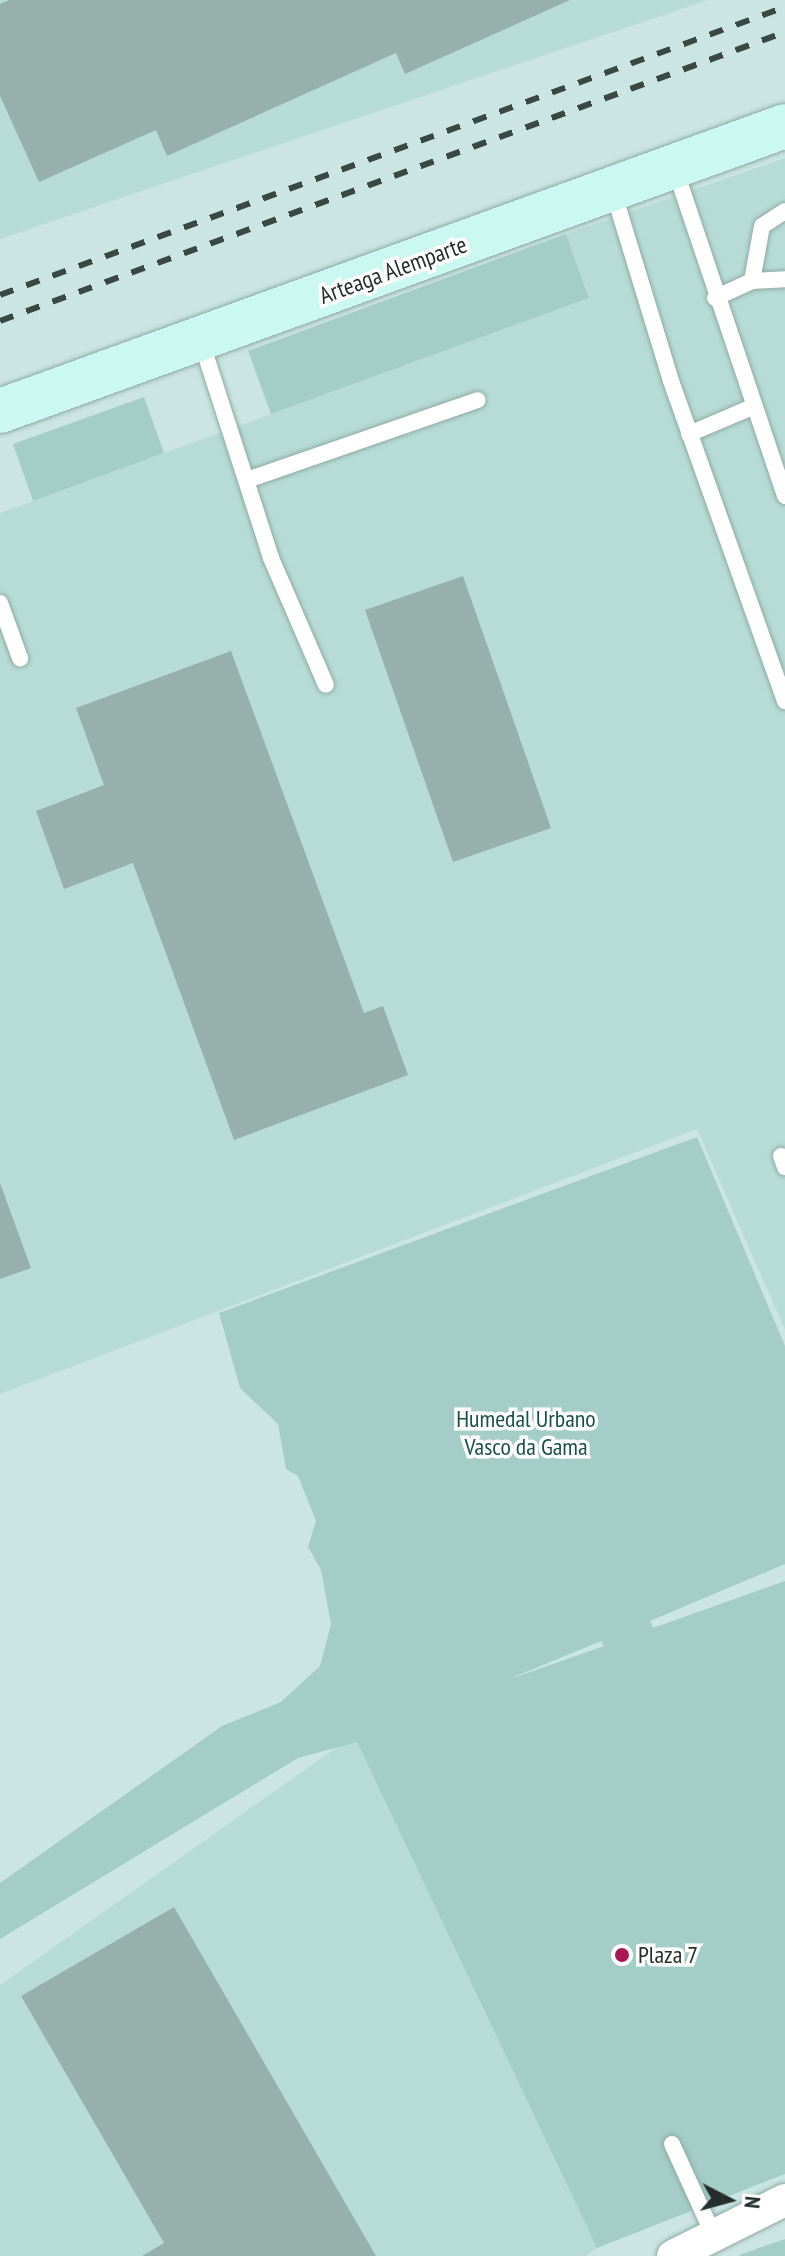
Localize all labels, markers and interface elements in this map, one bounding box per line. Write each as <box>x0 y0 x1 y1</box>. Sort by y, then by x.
street label: Arteaga Alemparte <box>315 230 471 310</box>
park label: Humedal Urbano Vasco da Gama <box>456 1405 596 1461</box>
place label: Plaza 7 <box>638 1941 698 1969</box>
marker: Plaza 7 <box>613 1946 631 1964</box>
north arrow <box>689 2160 769 2240</box>
text: N <box>738 2195 767 2210</box>

